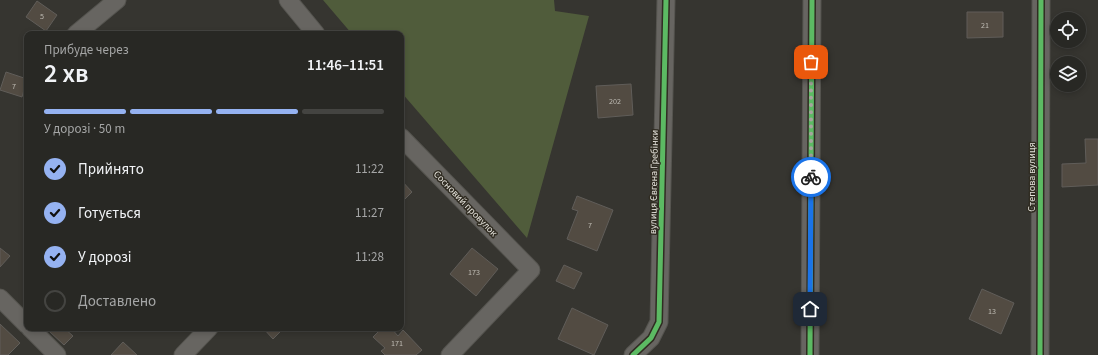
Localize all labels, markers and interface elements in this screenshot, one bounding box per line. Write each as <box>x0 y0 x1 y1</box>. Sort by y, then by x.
house number: 5 <box>40 11 44 22</box>
map controls <box>1050 12 1086 92</box>
button: locate <box>1050 12 1086 48</box>
house number: 21 <box>981 20 989 31</box>
text: Прибуде через <box>44 41 129 59</box>
pin <box>794 45 828 79</box>
icon: bag <box>800 51 822 73</box>
text: 2 хв <box>44 55 89 92</box>
text: 11:46–11:51 <box>307 55 384 76</box>
button: layers <box>1050 56 1086 92</box>
house number: 7 <box>12 81 16 92</box>
house number: 202 <box>609 96 621 107</box>
text: У дорозі · 50 m <box>44 120 125 138</box>
street label: вулиця Євгена Гребінки <box>646 130 662 234</box>
street label: Степова вулиця <box>1025 142 1039 212</box>
courier <box>791 157 831 197</box>
icon: check <box>44 158 66 180</box>
text: Прийнято <box>78 159 144 180</box>
text: 11:22 <box>355 160 384 178</box>
icon: bike <box>800 166 822 188</box>
street label: Сосновий провулок <box>430 168 501 240</box>
icon: check <box>44 202 66 224</box>
text: Готується <box>78 203 141 224</box>
text: 11:27 <box>355 204 384 222</box>
house number: 7 <box>588 220 592 231</box>
icon: check <box>44 246 66 268</box>
text: У дорозі <box>78 247 132 268</box>
text: 11:28 <box>355 248 384 266</box>
house number: 173 <box>468 267 480 278</box>
text: Доставлено <box>78 291 156 312</box>
pin <box>793 292 827 326</box>
icon: home <box>799 298 821 320</box>
house number: 13 <box>988 306 996 317</box>
house number: 171 <box>391 338 403 349</box>

